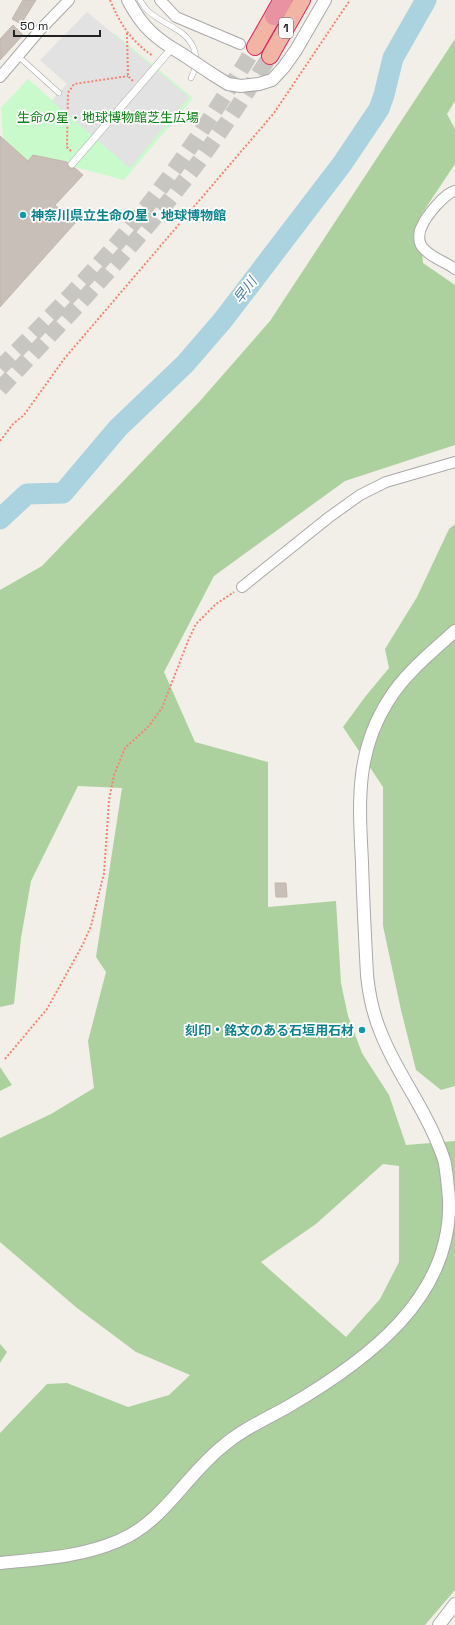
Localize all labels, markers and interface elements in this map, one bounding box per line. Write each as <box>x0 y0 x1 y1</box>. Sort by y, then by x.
scale bar <box>14 12 100 38</box>
text: 50 m <box>20 18 48 34</box>
road number: 1 <box>279 18 293 38</box>
park label: 生命の星・地球博物館芝生広場 <box>17 109 199 126</box>
place label: 神奈川県立生命の星・地球博物館 <box>31 207 226 224</box>
marker: 神奈川県立生命の星・地球博物館 <box>18 210 28 220</box>
water label: 早川 <box>229 272 262 307</box>
place label: 刻印・銘文のある石垣用石材 <box>185 1022 354 1039</box>
marker: 刻印・銘文のある石垣用石材 <box>357 1025 367 1035</box>

